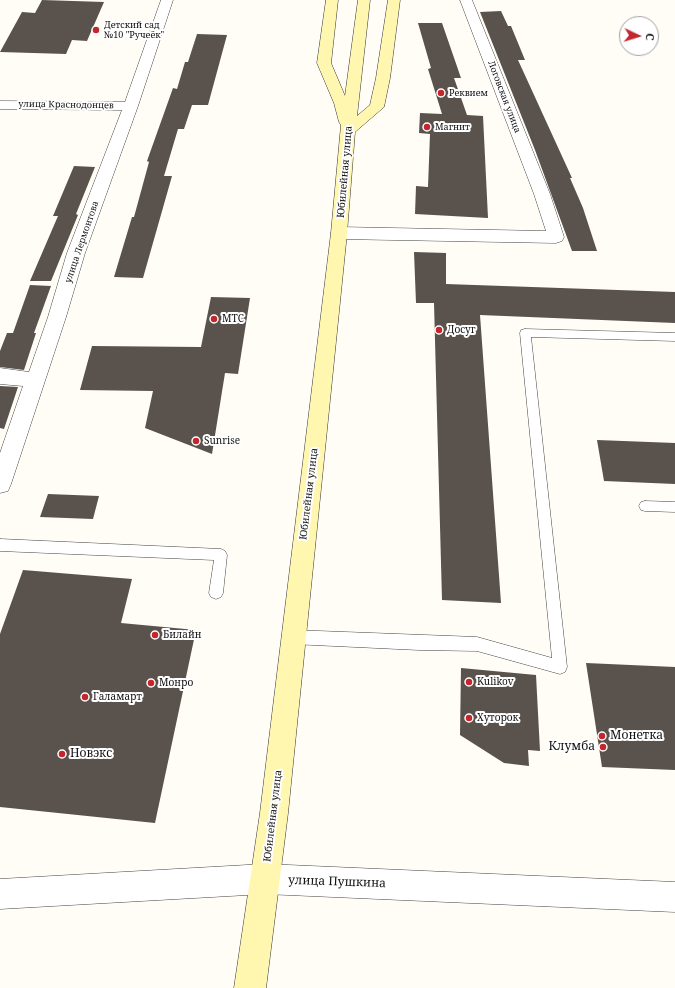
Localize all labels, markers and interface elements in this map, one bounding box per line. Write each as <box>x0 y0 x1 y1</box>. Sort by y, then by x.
north arrow <box>619 16 659 56</box>
place label: Детский сад №10 "Ручеёк" <box>104 20 164 41</box>
marker: Детский сад №10 "Ручеёк" <box>91 25 101 35</box>
text: С <box>643 33 658 41</box>
street label: Логовская улица <box>485 59 523 135</box>
marker: Реквием <box>436 88 446 98</box>
place label: Реквием <box>449 88 488 98</box>
street label: улица Краснодонцев <box>18 99 114 111</box>
marker: Магнит <box>422 122 432 132</box>
place label: Магнит <box>435 122 470 132</box>
street label: Юбилейная улица <box>335 125 355 219</box>
street label: улица Лермонтова <box>63 200 101 284</box>
place label: МТС <box>222 313 244 325</box>
marker: МТС <box>209 314 219 324</box>
place label: Досуг <box>447 324 476 336</box>
marker: Досуг <box>434 325 444 335</box>
place label: Sunrise <box>204 435 240 447</box>
marker: Sunrise <box>191 436 201 446</box>
street label: Юбилейная улица <box>297 447 321 541</box>
place label: Билайн <box>163 629 201 641</box>
marker: Билайн <box>150 630 160 640</box>
place label: Kulikov <box>477 676 514 688</box>
place label: Монро <box>159 677 193 689</box>
marker: Kulikov <box>464 677 474 687</box>
marker: Монро <box>146 678 156 688</box>
place label: Галамарт <box>93 691 142 703</box>
marker: Галамарт <box>80 692 90 702</box>
place label: Хуторок <box>477 712 518 724</box>
marker: Хуторок <box>464 713 474 723</box>
place label: Монетка <box>610 729 663 743</box>
marker: Монетка <box>597 731 607 741</box>
place label: Клумба <box>549 740 595 754</box>
marker: Клумба <box>598 742 608 752</box>
place label: Новэкс <box>70 747 112 761</box>
marker: Новэкс <box>57 749 67 759</box>
street label: Юбилейная улица <box>261 769 285 863</box>
street label: улица Пушкина <box>288 873 386 891</box>

